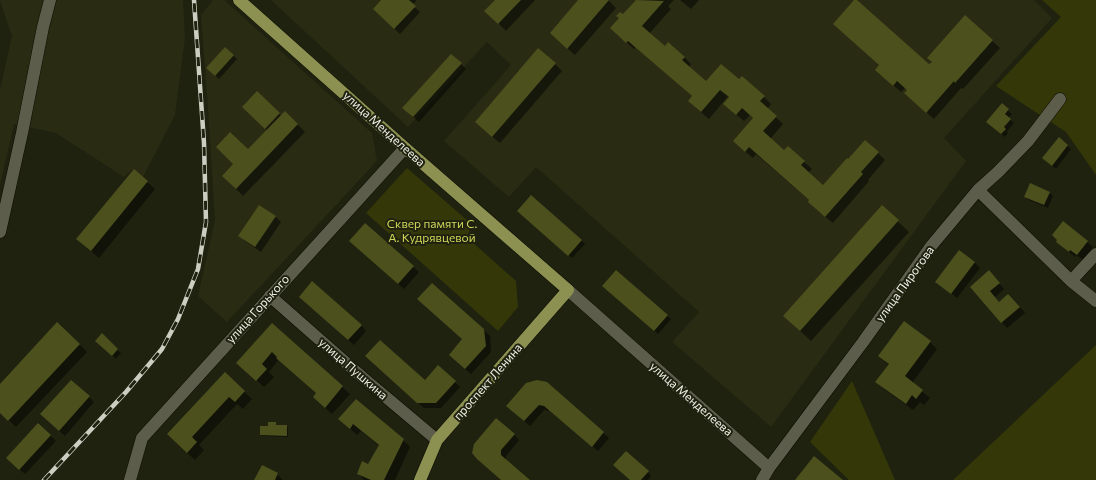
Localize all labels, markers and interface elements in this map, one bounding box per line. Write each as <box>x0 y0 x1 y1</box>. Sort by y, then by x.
street label: улица Менделеева <box>341 88 428 169</box>
park label: Сквер памяти С. А. Кудрявцевой <box>387 216 477 244</box>
street label: улица Пирогова <box>872 243 936 324</box>
street label: улица Горького <box>223 271 292 345</box>
street label: улица Пушкина <box>316 335 391 402</box>
street label: проспект Ленина <box>450 340 524 422</box>
street label: улица Менделеева <box>647 358 736 438</box>

